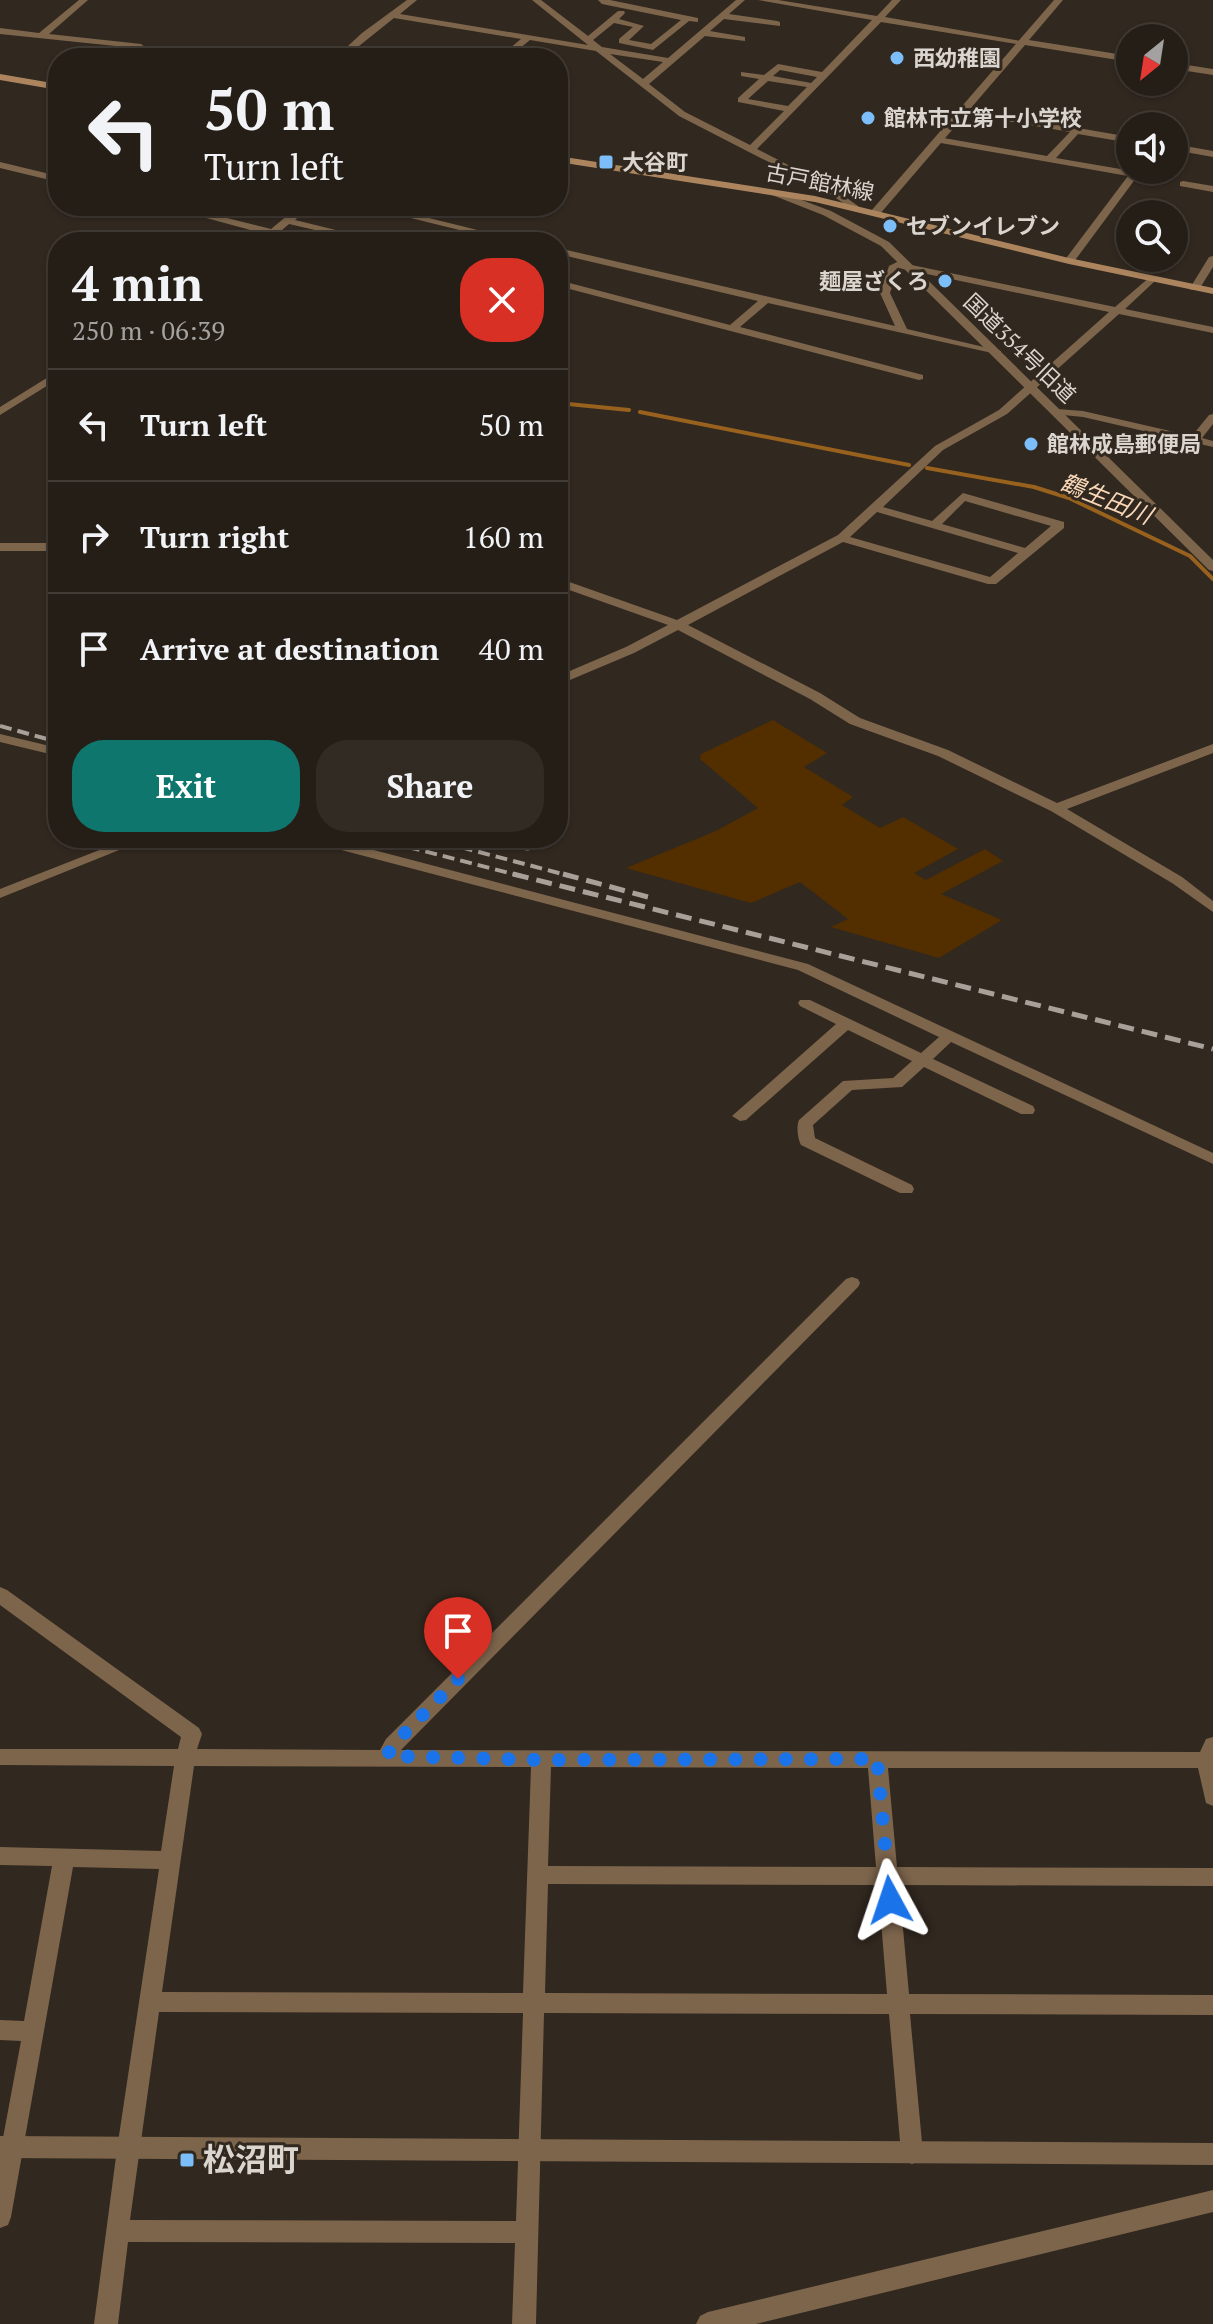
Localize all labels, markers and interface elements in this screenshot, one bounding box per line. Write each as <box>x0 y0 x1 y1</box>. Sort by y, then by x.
north arrow <box>1116 24 1188 96</box>
map controls <box>1116 24 1188 272</box>
place label: 西幼稚園 <box>913 43 1001 72</box>
marker: 西幼稚園 <box>888 49 906 67</box>
text: 50 m <box>204 72 334 146</box>
icon: left <box>72 80 176 184</box>
place label: 館林市立第十小学校 <box>884 103 1082 132</box>
marker: 館林市立第十小学校 <box>859 109 877 127</box>
button: sound <box>1116 112 1188 184</box>
text: Turn left <box>204 143 344 190</box>
place label: 大谷町 <box>622 147 688 176</box>
marker: 大谷町 <box>597 153 615 171</box>
street label: 古戸館林線 <box>763 157 877 206</box>
button: search <box>1116 200 1188 272</box>
place label: セブンイレブン <box>906 211 1060 240</box>
marker: セブンイレブン <box>881 217 899 235</box>
text: 4 min <box>72 251 203 315</box>
button: close <box>460 258 544 342</box>
place label: 麺屋ざくろ <box>819 266 929 295</box>
marker: 麺屋ざくろ <box>936 272 954 290</box>
street label: 国道354号旧道 <box>958 287 1083 408</box>
text: 250 m · 06:39 <box>72 313 225 347</box>
icon: left <box>72 403 116 447</box>
text: Turn left <box>140 405 267 445</box>
text: 50 m <box>479 405 544 445</box>
place label: 館林成島郵便局 <box>1047 429 1201 458</box>
marker: 館林成島郵便局 <box>1022 435 1040 453</box>
water label: 鶴生田川 <box>1056 465 1160 532</box>
icon: right <box>72 515 116 559</box>
text: Turn right <box>140 517 289 557</box>
text: 160 m <box>463 517 544 557</box>
icon: arrive <box>72 627 116 671</box>
text: Arrive at destination <box>140 629 439 669</box>
text: 40 m <box>479 629 544 669</box>
button: Exit <box>72 740 300 832</box>
button: Share <box>316 740 544 832</box>
pin <box>424 1597 492 1679</box>
icon: arrive <box>436 1609 480 1653</box>
position arrow <box>848 1858 932 1942</box>
place label: 松沼町 <box>203 2138 299 2180</box>
marker: 松沼町 <box>178 2151 196 2169</box>

